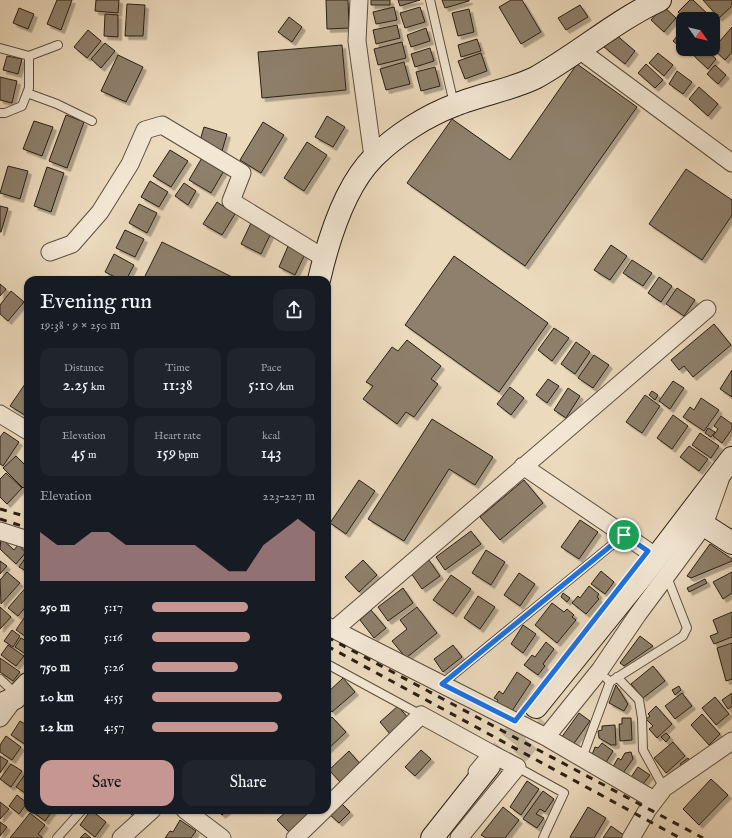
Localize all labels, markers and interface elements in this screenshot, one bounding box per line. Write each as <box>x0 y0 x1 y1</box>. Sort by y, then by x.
north arrow <box>676 12 720 56</box>
map controls <box>676 12 720 56</box>
text: Evening run <box>40 288 152 316</box>
button: share <box>273 289 315 331</box>
text: 19:38 · 9 × 250 m <box>40 317 120 334</box>
text: Distance <box>64 361 104 375</box>
text: Time <box>165 361 190 375</box>
text: Pace <box>261 361 282 375</box>
text: 2.25 <box>63 375 88 396</box>
text: 11:38 <box>162 375 193 396</box>
text: 5:10 <box>248 375 274 396</box>
text: km <box>88 380 105 394</box>
text: /km <box>274 380 294 394</box>
text: Elevation <box>62 429 106 443</box>
text: Heart rate <box>154 429 201 443</box>
text: kcal <box>262 429 280 443</box>
text: 45 <box>71 443 86 464</box>
text: 159 <box>156 443 176 464</box>
text: 143 <box>261 443 282 464</box>
text: m <box>86 448 97 462</box>
text: bpm <box>176 448 199 462</box>
text: Elevation <box>40 488 92 505</box>
text: 223–227 m <box>263 488 315 505</box>
pin <box>607 518 641 552</box>
icon: arrive <box>613 524 635 546</box>
text: 250 m <box>40 599 70 616</box>
text: 5:17 <box>104 599 123 616</box>
text: 500 m <box>40 629 70 646</box>
text: 5:16 <box>104 629 122 646</box>
text: 750 m <box>40 659 70 676</box>
text: 5:26 <box>104 659 124 676</box>
text: 1.0 km <box>40 689 74 706</box>
text: 4:55 <box>104 689 123 706</box>
text: 1.2 km <box>40 719 74 736</box>
text: 4:57 <box>104 719 125 736</box>
button: Save <box>40 760 174 806</box>
button: Share <box>182 760 315 806</box>

